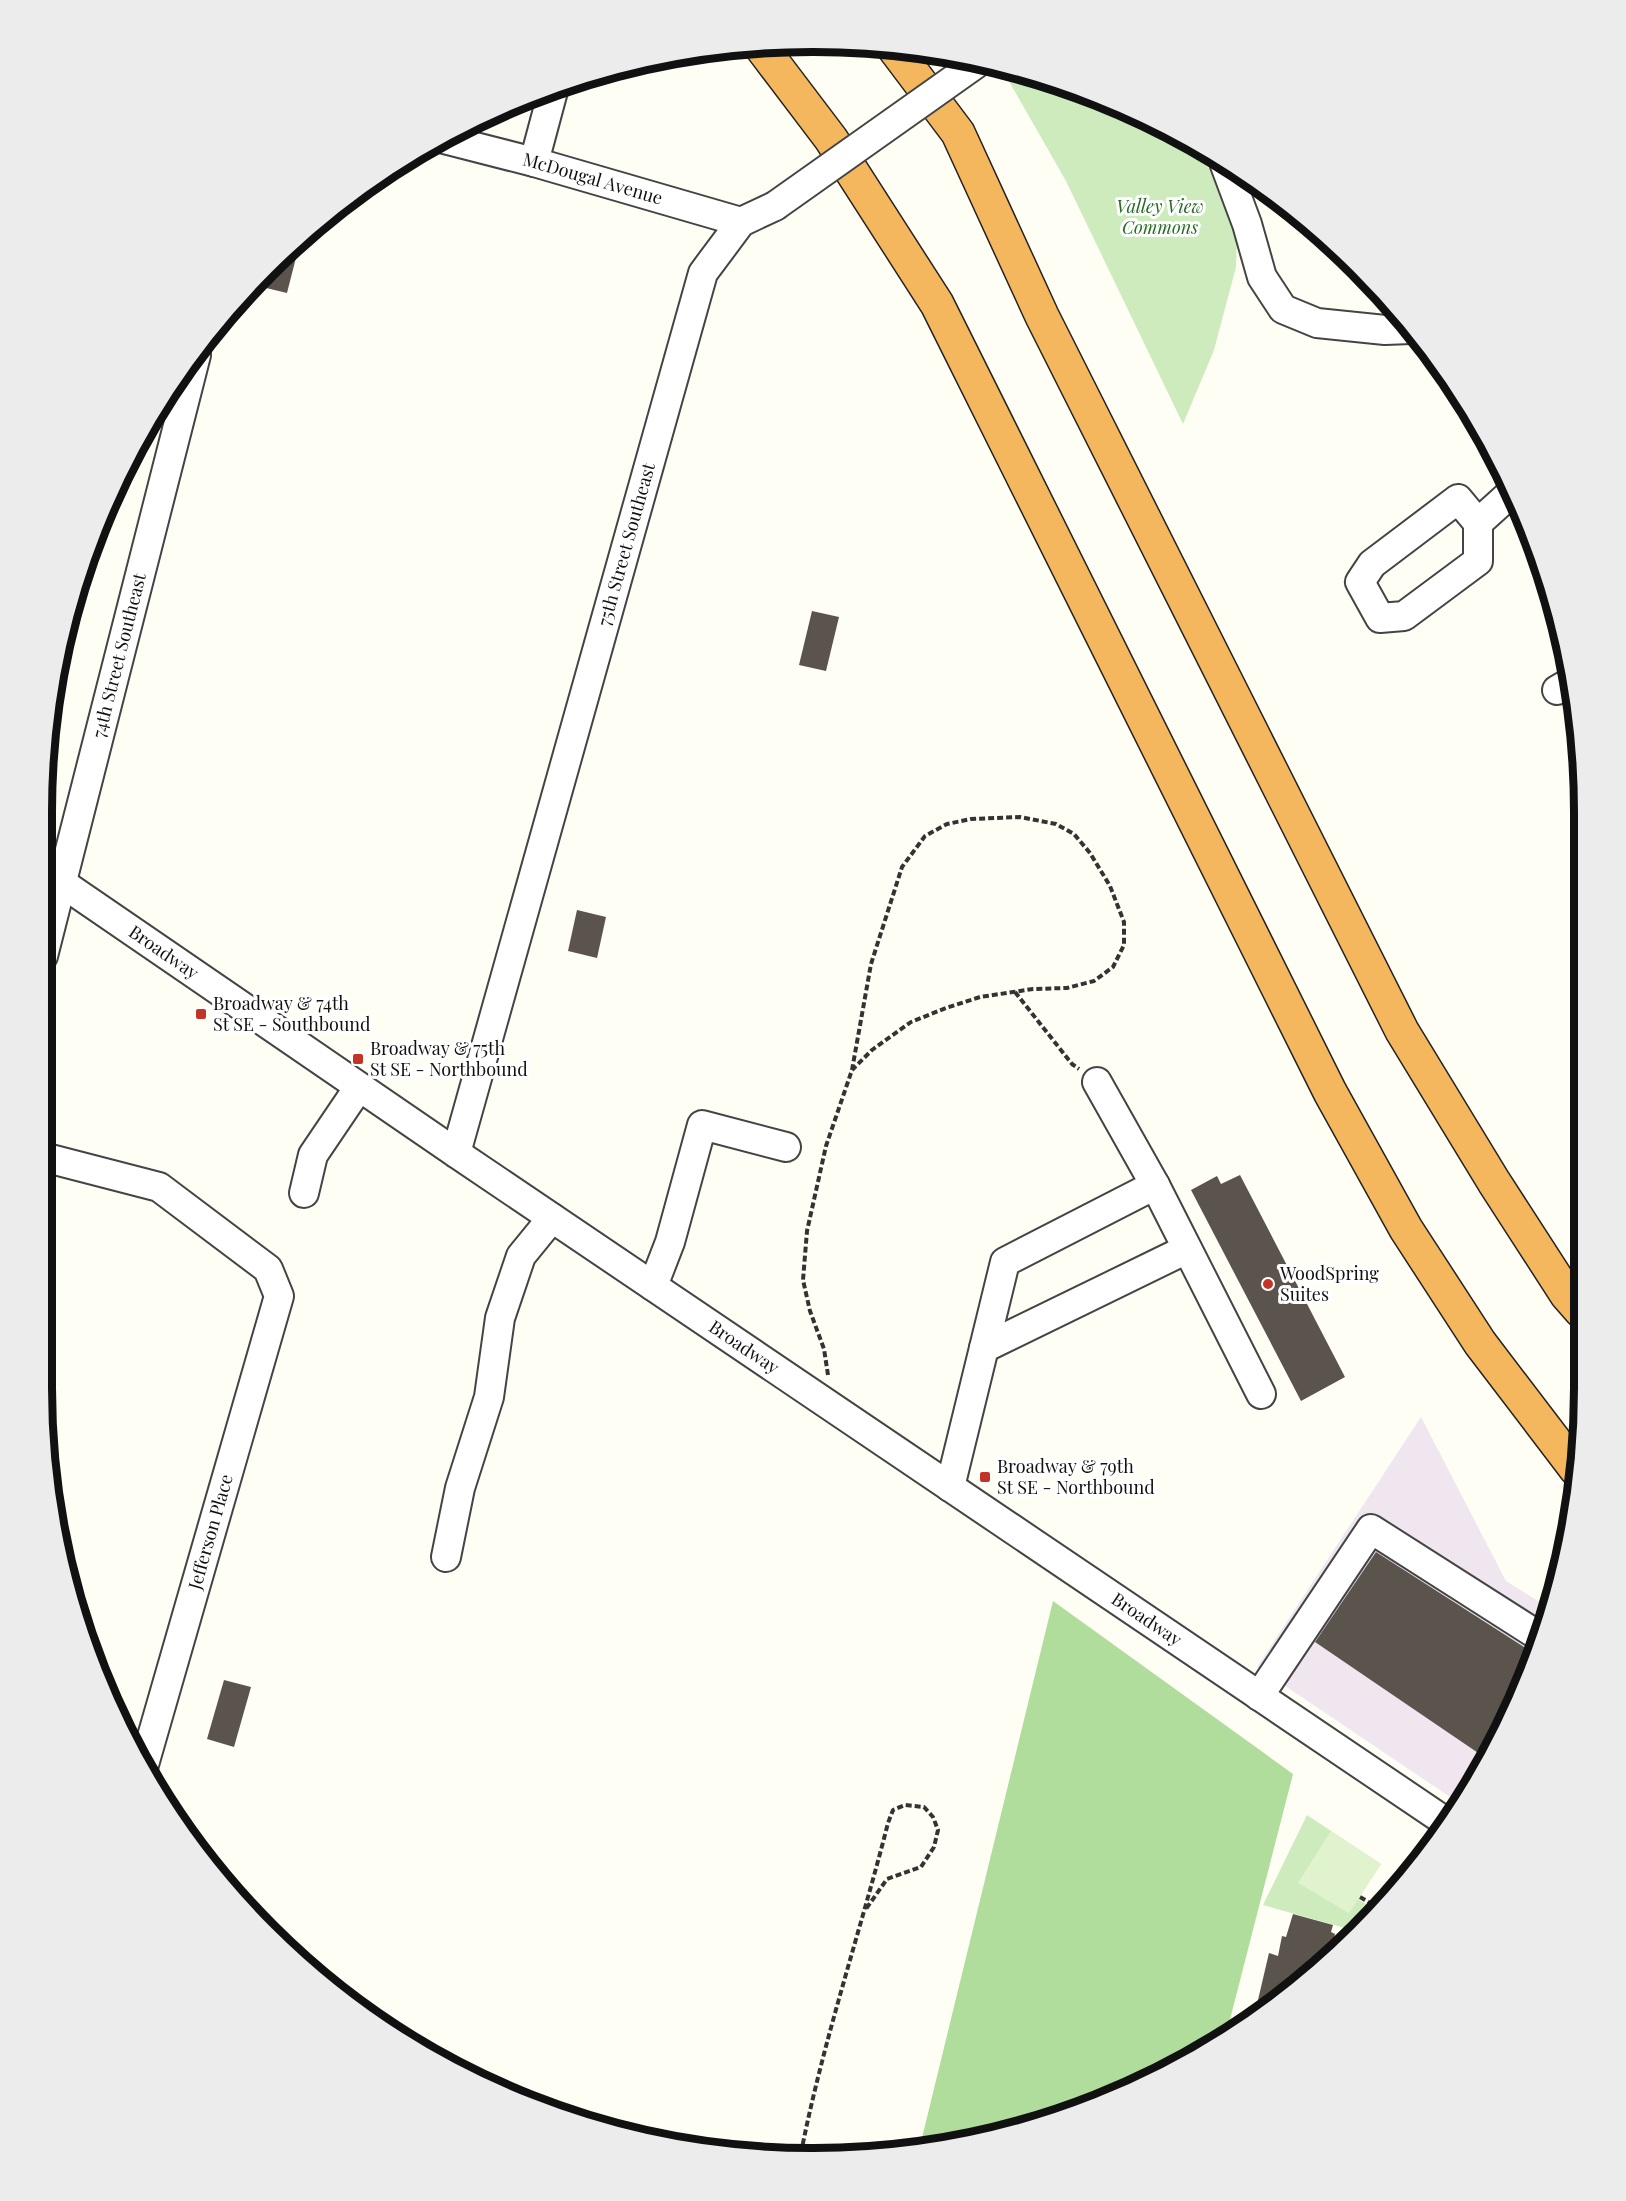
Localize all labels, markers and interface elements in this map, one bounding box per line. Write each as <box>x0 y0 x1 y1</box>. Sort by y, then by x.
street label: McDougal Avenue <box>521 147 666 210</box>
park label: Valley View Commons <box>1116 194 1204 239</box>
street label: 75th Street Southeast <box>592 459 660 629</box>
street label: 74th Street Southeast <box>86 570 151 740</box>
street label: Broadway <box>124 919 204 984</box>
place label: Broadway & 74th St SE - Southbound <box>213 991 371 1036</box>
marker: Broadway & 74th St SE - Southbound <box>194 1007 208 1021</box>
place label: Broadway & 75th St SE - Northbound <box>370 1036 528 1081</box>
marker: Broadway & 75th St SE - Northbound <box>351 1052 365 1066</box>
place label: WoodSpring Suites <box>1279 1261 1379 1306</box>
marker: WoodSpring Suites <box>1261 1277 1275 1291</box>
street label: Broadway <box>705 1314 784 1379</box>
place label: Broadway & 79th St SE - Northbound <box>997 1454 1155 1499</box>
marker: Broadway & 79th St SE - Northbound <box>978 1470 992 1484</box>
street label: Jefferson Place <box>182 1471 238 1593</box>
street label: Broadway <box>1107 1586 1187 1651</box>

